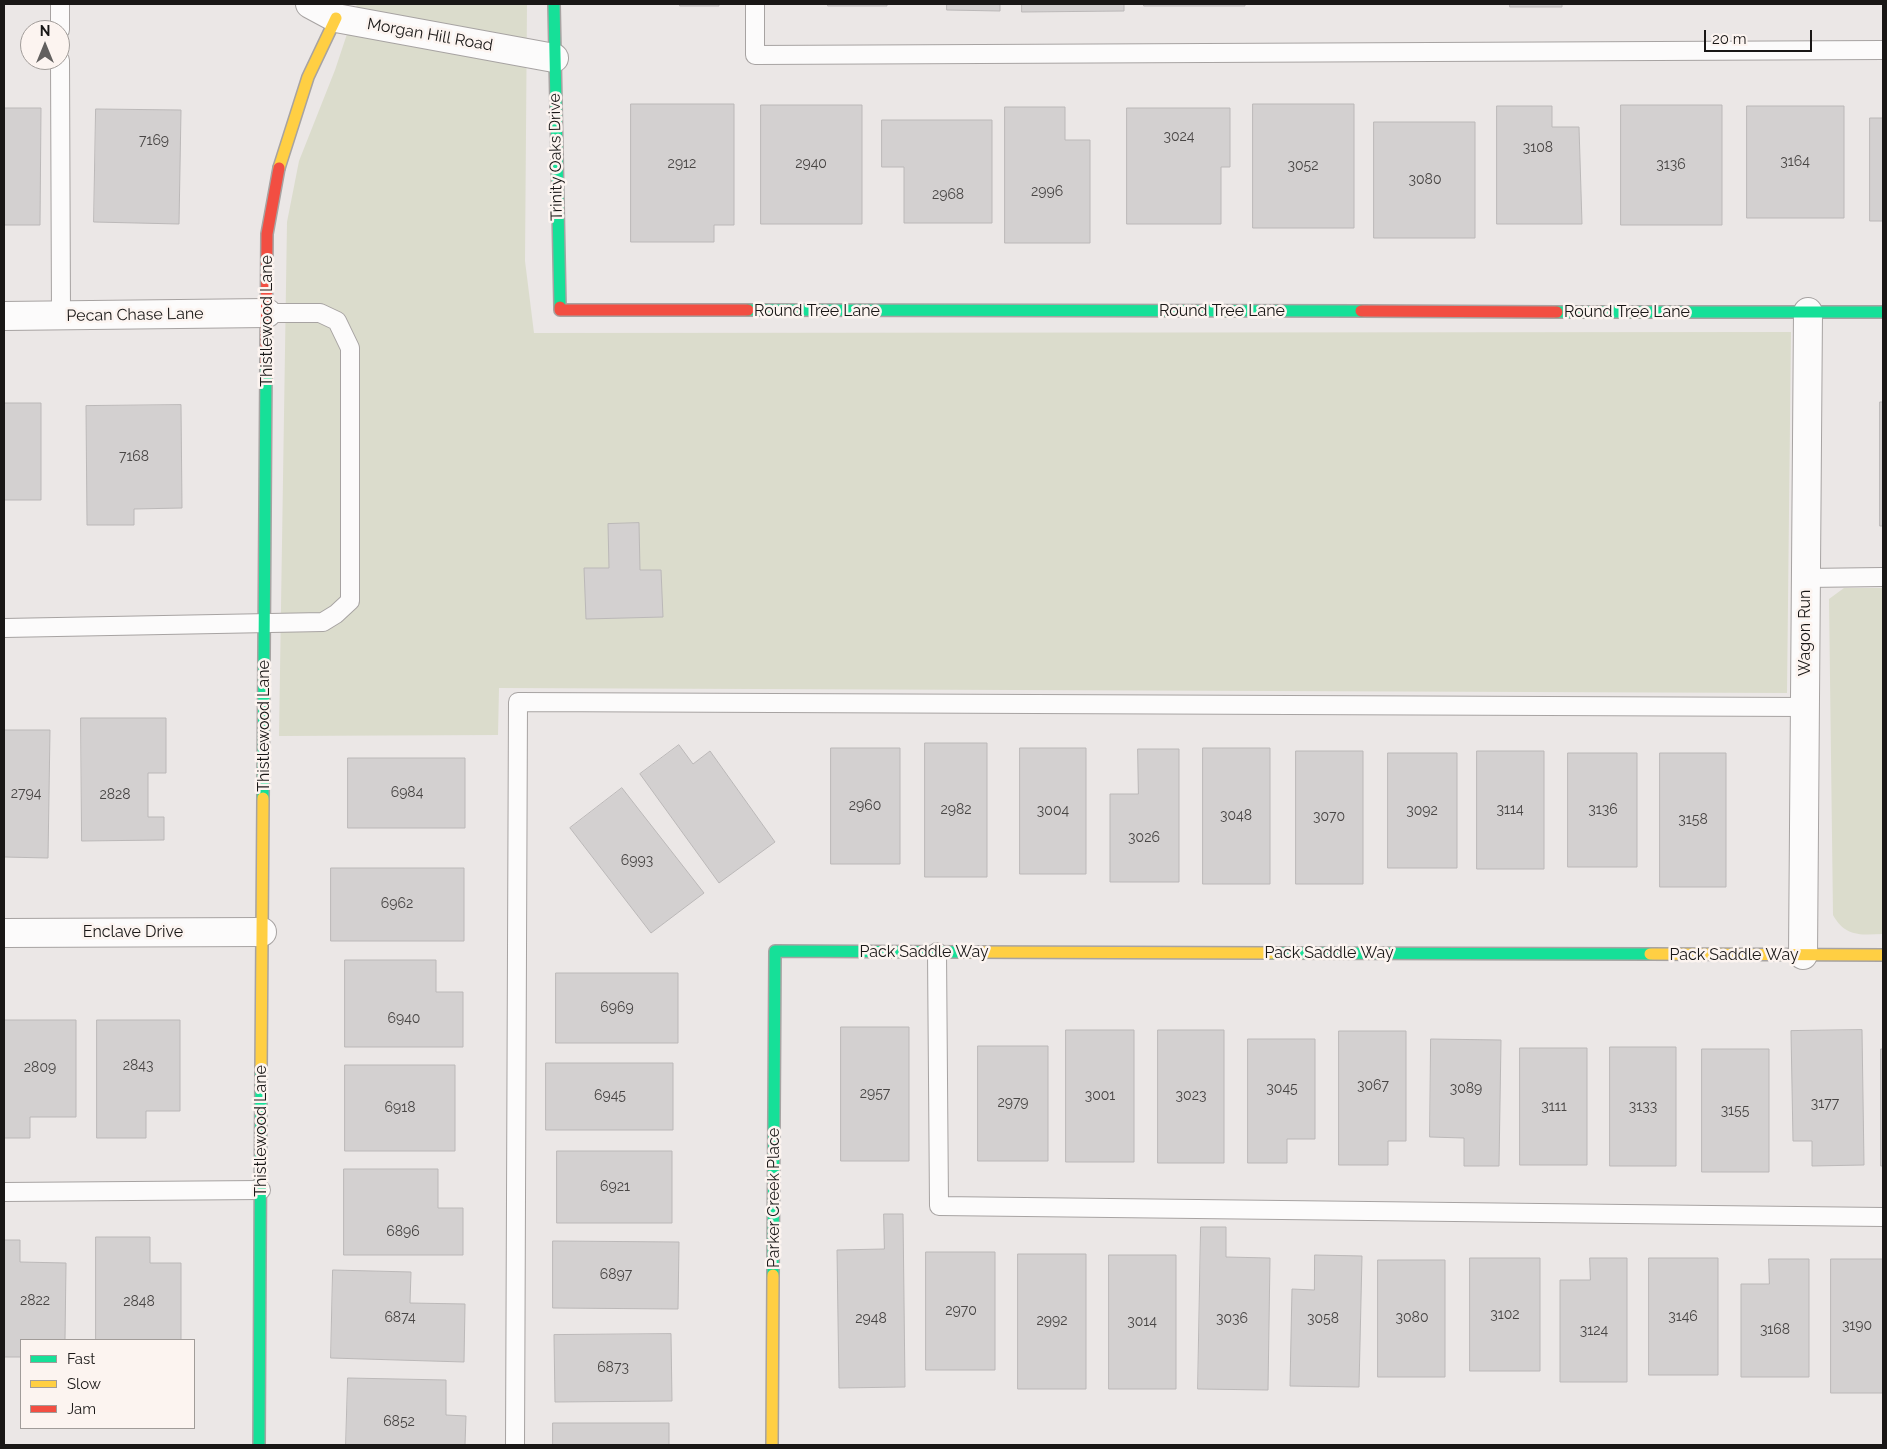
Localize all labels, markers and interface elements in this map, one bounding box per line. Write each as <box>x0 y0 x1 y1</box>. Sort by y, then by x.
street label: Morgan Hill Road <box>366 14 494 56</box>
north arrow <box>20 20 70 70</box>
scale bar <box>1707 20 1814 52</box>
text: N <box>40 23 50 39</box>
text: 20 m <box>1712 30 1747 48</box>
street label: Trinity Oaks Drive <box>545 93 567 221</box>
house number: 3024 <box>1164 129 1194 145</box>
house number: 7169 <box>139 133 169 149</box>
house number: 3108 <box>1523 140 1553 156</box>
house number: 3164 <box>1780 154 1810 170</box>
house number: 2912 <box>668 156 696 172</box>
house number: 2940 <box>795 156 827 172</box>
house number: 3136 <box>1656 157 1686 173</box>
house number: 3052 <box>1288 158 1318 174</box>
house number: 3080 <box>1409 172 1441 188</box>
house number: 2996 <box>1031 184 1063 200</box>
house number: 2968 <box>932 187 964 203</box>
street label: Thistlewood Lane <box>257 255 277 387</box>
street label: Round Tree Lane <box>754 301 880 321</box>
street label: Round Tree Lane <box>1159 301 1285 321</box>
street label: Round Tree Lane <box>1564 302 1690 322</box>
street label: Pecan Chase Lane <box>66 304 204 326</box>
house number: 7168 <box>119 449 149 465</box>
street label: Wagon Run <box>1795 590 1815 676</box>
street label: Thistlewood Lane <box>254 660 274 792</box>
house number: 6984 <box>391 785 423 801</box>
house number: 2794 <box>11 786 41 802</box>
house number: 2828 <box>99 787 131 803</box>
house number: 2960 <box>849 798 881 814</box>
house number: 2982 <box>940 802 972 818</box>
house number: 3114 <box>1496 802 1524 818</box>
house number: 3136 <box>1588 802 1618 818</box>
house number: 3004 <box>1037 803 1069 819</box>
house number: 3092 <box>1406 803 1438 819</box>
house number: 3048 <box>1220 808 1252 824</box>
house number: 3070 <box>1313 809 1345 825</box>
house number: 3158 <box>1678 812 1708 828</box>
house number: 3026 <box>1128 830 1160 846</box>
house number: 6993 <box>621 853 653 869</box>
house number: 6962 <box>381 896 413 912</box>
street label: Enclave Drive <box>83 922 183 942</box>
street label: Pack Saddle Way <box>859 942 989 962</box>
street label: Pack Saddle Way <box>1264 943 1394 963</box>
street label: Pack Saddle Way <box>1669 945 1799 965</box>
house number: 6969 <box>600 1000 634 1016</box>
house number: 6940 <box>388 1011 420 1027</box>
house number: 2843 <box>123 1058 153 1074</box>
house number: 2809 <box>24 1060 56 1076</box>
street label: Thistlewood Lane <box>251 1065 271 1197</box>
house number: 3067 <box>1357 1078 1389 1094</box>
house number: 3045 <box>1266 1081 1298 1097</box>
house number: 3089 <box>1450 1081 1482 1097</box>
house number: 2957 <box>860 1086 890 1102</box>
house number: 6945 <box>594 1088 626 1104</box>
house number: 3001 <box>1085 1088 1115 1104</box>
house number: 3023 <box>1176 1088 1206 1104</box>
house number: 2979 <box>997 1095 1029 1111</box>
house number: 3177 <box>1811 1096 1839 1112</box>
house number: 3111 <box>1541 1099 1567 1115</box>
house number: 3133 <box>1629 1099 1657 1115</box>
house number: 6918 <box>385 1100 415 1116</box>
house number: 3155 <box>1721 1103 1749 1119</box>
street label: Parker Creek Place <box>764 1128 784 1268</box>
house number: 6921 <box>600 1179 630 1195</box>
house number: 6896 <box>386 1224 420 1240</box>
house number: 6897 <box>600 1267 632 1283</box>
house number: 2822 <box>20 1293 50 1309</box>
house number: 2848 <box>123 1294 155 1310</box>
house number: 2970 <box>945 1303 977 1319</box>
house number: 3102 <box>1490 1307 1520 1323</box>
house number: 3146 <box>1668 1309 1698 1325</box>
house number: 6874 <box>384 1310 416 1326</box>
house number: 3080 <box>1396 1310 1428 1326</box>
house number: 2948 <box>855 1311 887 1327</box>
house number: 3036 <box>1216 1311 1248 1327</box>
house number: 3058 <box>1307 1311 1339 1327</box>
house number: 2992 <box>1037 1313 1067 1329</box>
house number: 3014 <box>1127 1314 1157 1330</box>
house number: 3190 <box>1842 1318 1872 1334</box>
house number: 3168 <box>1760 1322 1790 1338</box>
house number: 3124 <box>1580 1323 1608 1339</box>
legend <box>20 1339 195 1429</box>
text: Fast <box>67 1350 95 1368</box>
house number: 6873 <box>597 1360 629 1376</box>
text: Slow <box>67 1375 101 1393</box>
text: Jam <box>67 1400 96 1418</box>
house number: 6852 <box>383 1414 415 1430</box>

